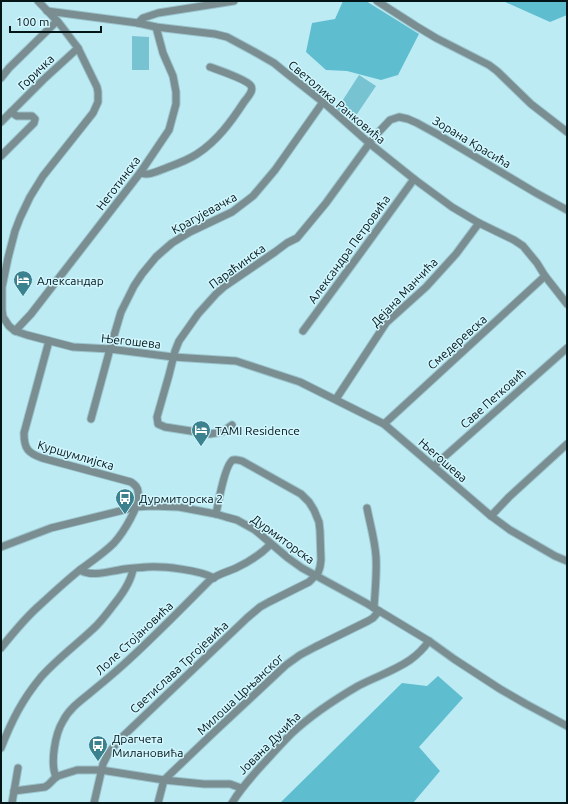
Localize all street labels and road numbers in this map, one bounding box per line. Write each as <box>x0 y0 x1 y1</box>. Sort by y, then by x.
street label: Горичка <box>15 52 57 92</box>
street label: Светолика Ранковића <box>286 58 388 146</box>
street label: Зорана Красића <box>430 113 514 171</box>
street label: Неготинска <box>93 153 143 213</box>
street label: Крагујевачка <box>169 190 239 236</box>
street label: Александра Петровића <box>305 192 393 306</box>
street label: Параћинска <box>206 241 268 291</box>
street label: Дејана Манчића <box>368 255 440 329</box>
street label: Смедеревска <box>425 312 489 372</box>
street label: Његошева <box>100 331 162 351</box>
street label: Саве Петковић <box>458 365 528 431</box>
street label: Његошева <box>416 435 470 485</box>
street label: Куршумлијска <box>36 438 116 472</box>
street label: Дурмиторска <box>249 512 317 566</box>
street label: Лоле Стојановића <box>93 599 175 677</box>
street label: Светислава Тргојевића <box>127 618 231 716</box>
street label: Милоша Црњанског <box>194 651 286 737</box>
street label: Јована Дучића <box>235 709 303 777</box>

